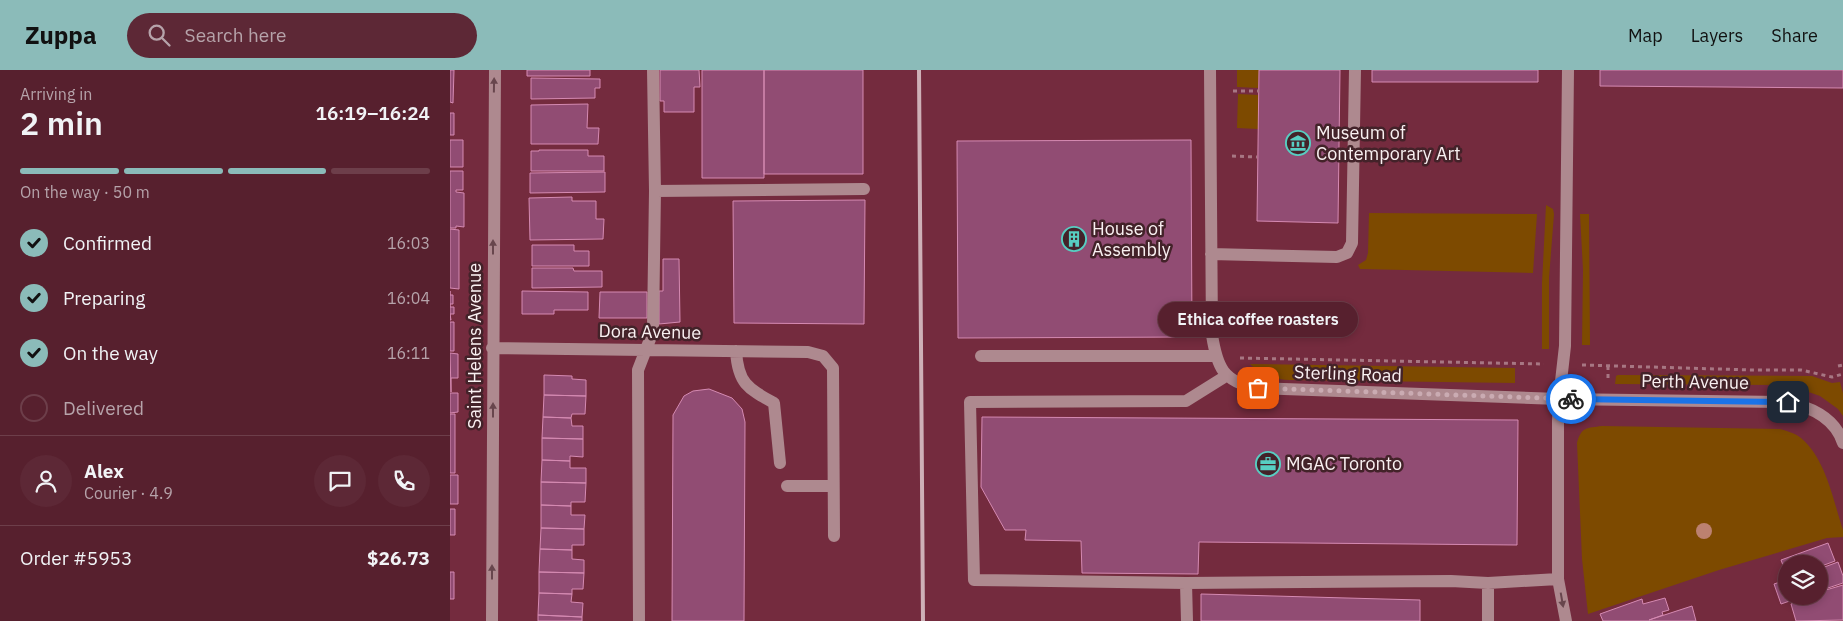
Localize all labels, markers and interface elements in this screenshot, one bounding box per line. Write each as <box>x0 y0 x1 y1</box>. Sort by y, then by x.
search box <box>127 13 477 58</box>
text: Zuppa <box>25 19 97 51</box>
icon: search <box>145 21 173 49</box>
text: Search here <box>185 23 286 47</box>
text: Map <box>1628 24 1663 47</box>
text: Layers <box>1691 24 1743 47</box>
text: Share <box>1771 24 1818 47</box>
one-way arrow <box>491 77 499 93</box>
text: Arriving in <box>20 84 92 104</box>
text: 16:19–16:24 <box>316 101 430 125</box>
text: 2 min <box>20 102 103 144</box>
place label: Museum of Contemporary Art <box>1316 121 1461 165</box>
museum icon: Museum of Contemporary Art <box>1285 130 1311 156</box>
text: On the way · 50 m <box>20 182 150 202</box>
place label: House of Assembly <box>1092 217 1171 261</box>
building icon: House of Assembly <box>1061 226 1087 252</box>
icon: check <box>20 229 48 257</box>
text: Confirmed <box>63 231 152 255</box>
text: 16:03 <box>387 233 430 253</box>
one-way arrow <box>489 239 497 255</box>
street label: Saint Helens Avenue <box>463 263 486 429</box>
icon: check <box>20 284 48 312</box>
text: Preparing <box>63 286 145 310</box>
text: 16:04 <box>387 288 430 308</box>
callout: Ethica coffee roasters <box>1158 303 1358 338</box>
text: Ethica coffee roasters <box>1177 309 1339 329</box>
street label: Dora Avenue <box>598 319 702 344</box>
icon: check <box>20 339 48 367</box>
text: On the way <box>63 341 158 365</box>
text: 16:11 <box>387 343 430 363</box>
street label: Sterling Road <box>1294 360 1402 387</box>
pin <box>1237 367 1279 409</box>
street label: Perth Avenue <box>1641 369 1749 394</box>
icon: bag <box>1244 374 1272 402</box>
courier <box>1546 374 1596 424</box>
pin <box>1767 381 1809 423</box>
icon: bike <box>1557 385 1585 413</box>
icon: home <box>1774 388 1802 416</box>
text: Delivered <box>63 396 144 420</box>
one-way arrow <box>489 402 497 418</box>
office icon: MGAC Toronto <box>1255 451 1281 477</box>
place label: MGAC Toronto <box>1286 452 1402 475</box>
button: person <box>20 455 72 507</box>
button: chat <box>314 455 366 507</box>
button: phone <box>378 455 430 507</box>
text: Alex <box>84 459 124 483</box>
text: Courier · 4.9 <box>84 483 173 503</box>
text: Order #5953 <box>20 546 132 570</box>
text: $26.73 <box>367 546 430 570</box>
map controls <box>1778 555 1828 605</box>
button: layers <box>1778 555 1828 605</box>
one-way arrow <box>488 564 496 580</box>
one-way arrow <box>1559 592 1567 608</box>

